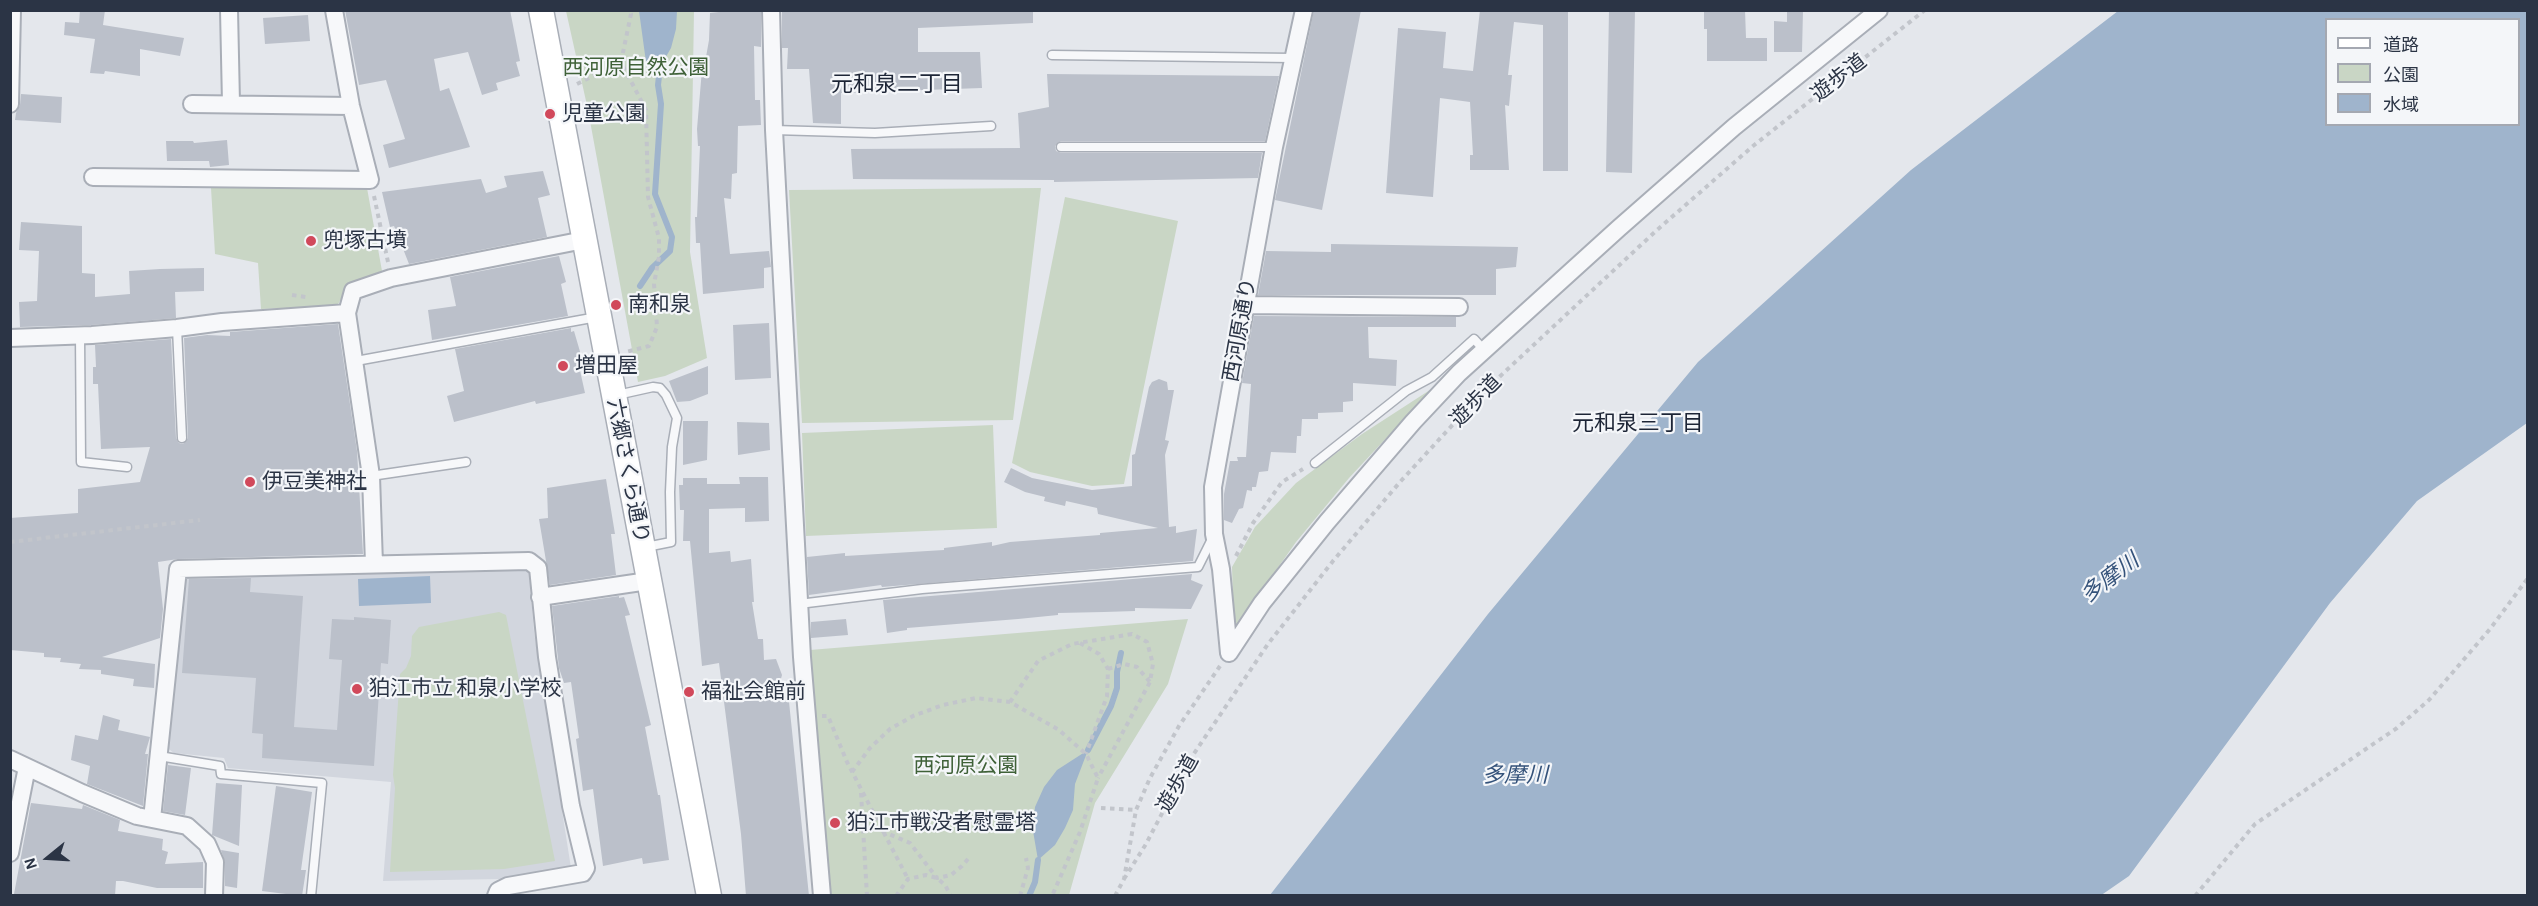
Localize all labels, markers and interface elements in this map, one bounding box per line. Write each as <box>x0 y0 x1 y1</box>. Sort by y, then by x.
legend <box>2325 18 2520 126</box>
text: 道路 <box>2383 37 2419 55</box>
street label: 遊歩道 <box>1806 49 1872 107</box>
park label: 西河原自然公園 <box>563 55 709 81</box>
text: 公園 <box>2383 67 2419 85</box>
district label: 元和泉二丁目 <box>831 71 963 97</box>
text: 水域 <box>2383 97 2419 115</box>
place label: 児童公園 <box>562 101 646 127</box>
marker: 児童公園 <box>543 107 557 121</box>
place label: 兜塚古墳 <box>323 228 407 254</box>
marker: 兜塚古墳 <box>304 234 318 248</box>
street label: 西河原通り <box>1218 276 1262 384</box>
place label: 南和泉 <box>628 292 691 318</box>
marker: 南和泉 <box>609 298 623 312</box>
place label: 増田屋 <box>575 353 638 379</box>
marker: 増田屋 <box>556 359 570 373</box>
street label: 遊歩道 <box>1445 370 1507 432</box>
street label: 六郷さくら通り <box>602 396 654 546</box>
district label: 元和泉三丁目 <box>1572 410 1704 436</box>
place label: 伊豆美神社 <box>262 469 367 495</box>
marker: 伊豆美神社 <box>243 475 257 489</box>
water label: 多摩川 <box>2076 548 2144 608</box>
place label: 狛江市立 和泉小学校 <box>369 676 561 702</box>
place label: 福祉会館前 <box>701 679 806 705</box>
marker: 狛江市立 和泉小学校 <box>350 682 364 696</box>
marker: 福祉会館前 <box>682 685 696 699</box>
street label: 遊歩道 <box>1152 750 1204 818</box>
park label: 西河原公園 <box>914 753 1018 779</box>
water label: 多摩川 <box>1482 762 1548 788</box>
place label: 狛江市戦没者慰霊塔 <box>847 810 1036 836</box>
marker: 狛江市戦没者慰霊塔 <box>828 816 842 830</box>
north arrow <box>18 828 78 888</box>
text: N <box>22 856 40 871</box>

